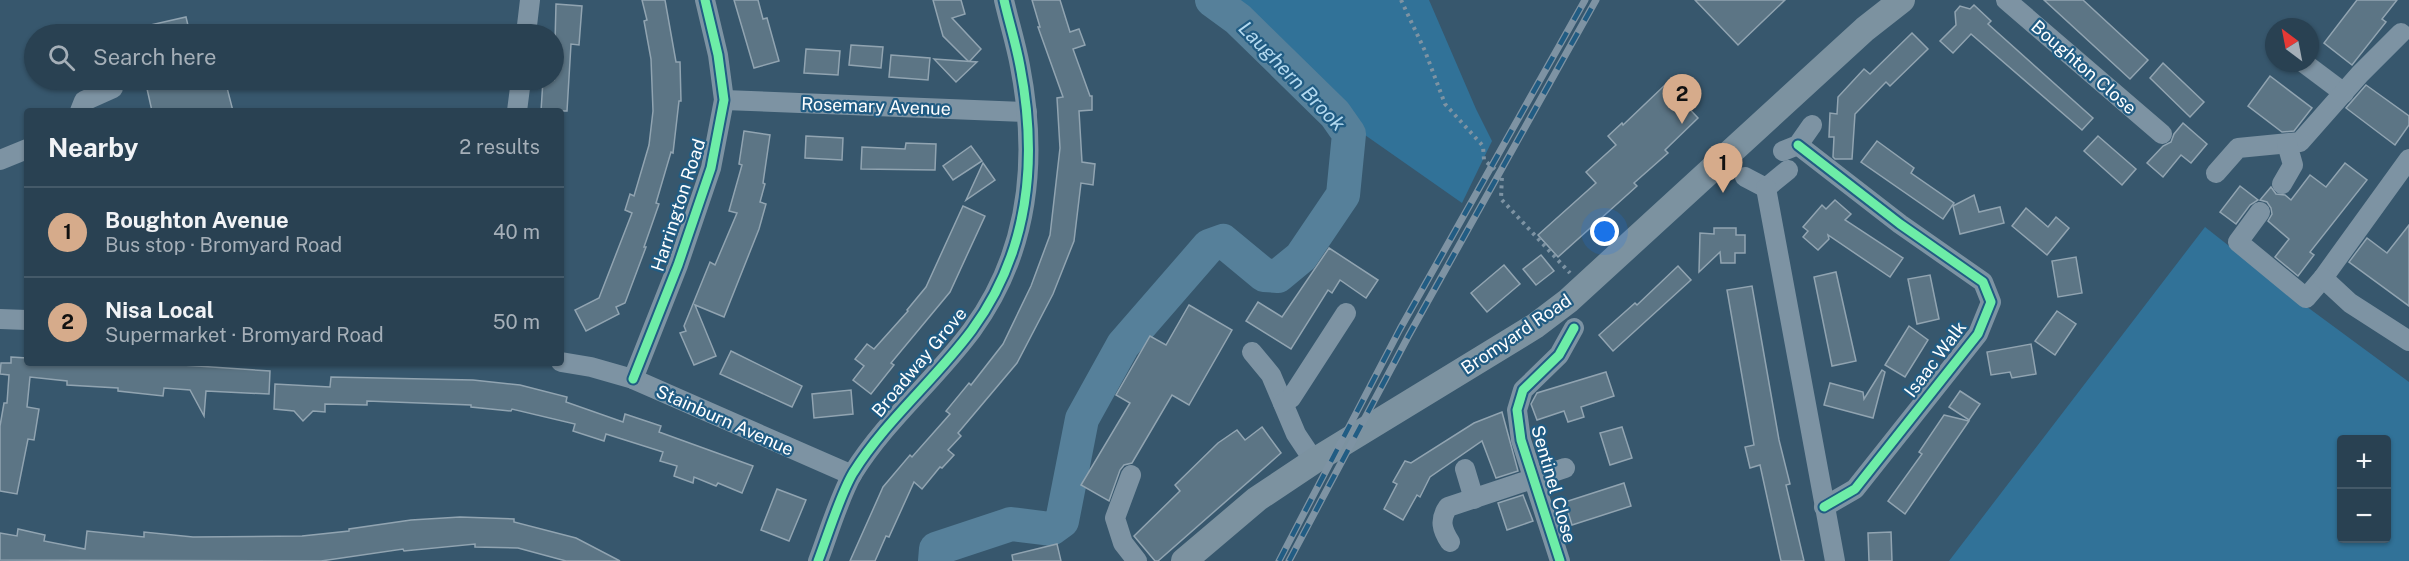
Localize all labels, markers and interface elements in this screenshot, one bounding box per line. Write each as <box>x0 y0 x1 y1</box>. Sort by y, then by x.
water label: Laughern Brook <box>1234 16 1350 136</box>
street label: Boughton Close <box>2027 16 2141 118</box>
north arrow <box>2265 18 2319 72</box>
search box <box>24 24 564 90</box>
icon: search <box>45 41 78 74</box>
text: Search here <box>93 44 217 70</box>
pin: 2 <box>1662 74 1702 124</box>
street label: Rosemary Avenue <box>801 93 951 119</box>
text: Nearby <box>48 132 138 163</box>
text: 2 results <box>459 135 540 159</box>
street label: Harrington Road <box>647 136 709 274</box>
pin: 1 <box>1704 144 1742 193</box>
text: Boughton Avenue <box>105 207 289 233</box>
your location <box>1590 217 1619 246</box>
text: 1 <box>63 220 72 244</box>
text: 40 m <box>493 220 540 244</box>
text: Bus stop · Bromyard Road <box>105 233 342 257</box>
street label: Bromyard Road <box>1457 289 1575 379</box>
text: Nisa Local <box>105 297 214 323</box>
street label: Broadway Grove <box>867 303 971 421</box>
text: 2 <box>61 310 74 334</box>
text: 50 m <box>493 310 540 334</box>
street label: Isaac Walk <box>1900 317 1970 401</box>
text: Supermarket · Bromyard Road <box>105 323 384 347</box>
street label: Stainburn Avenue <box>653 380 797 460</box>
street label: Sentinel Close <box>1527 423 1581 545</box>
map controls <box>2337 435 2391 543</box>
button: + <box>2337 435 2391 489</box>
button: − <box>2337 489 2391 543</box>

